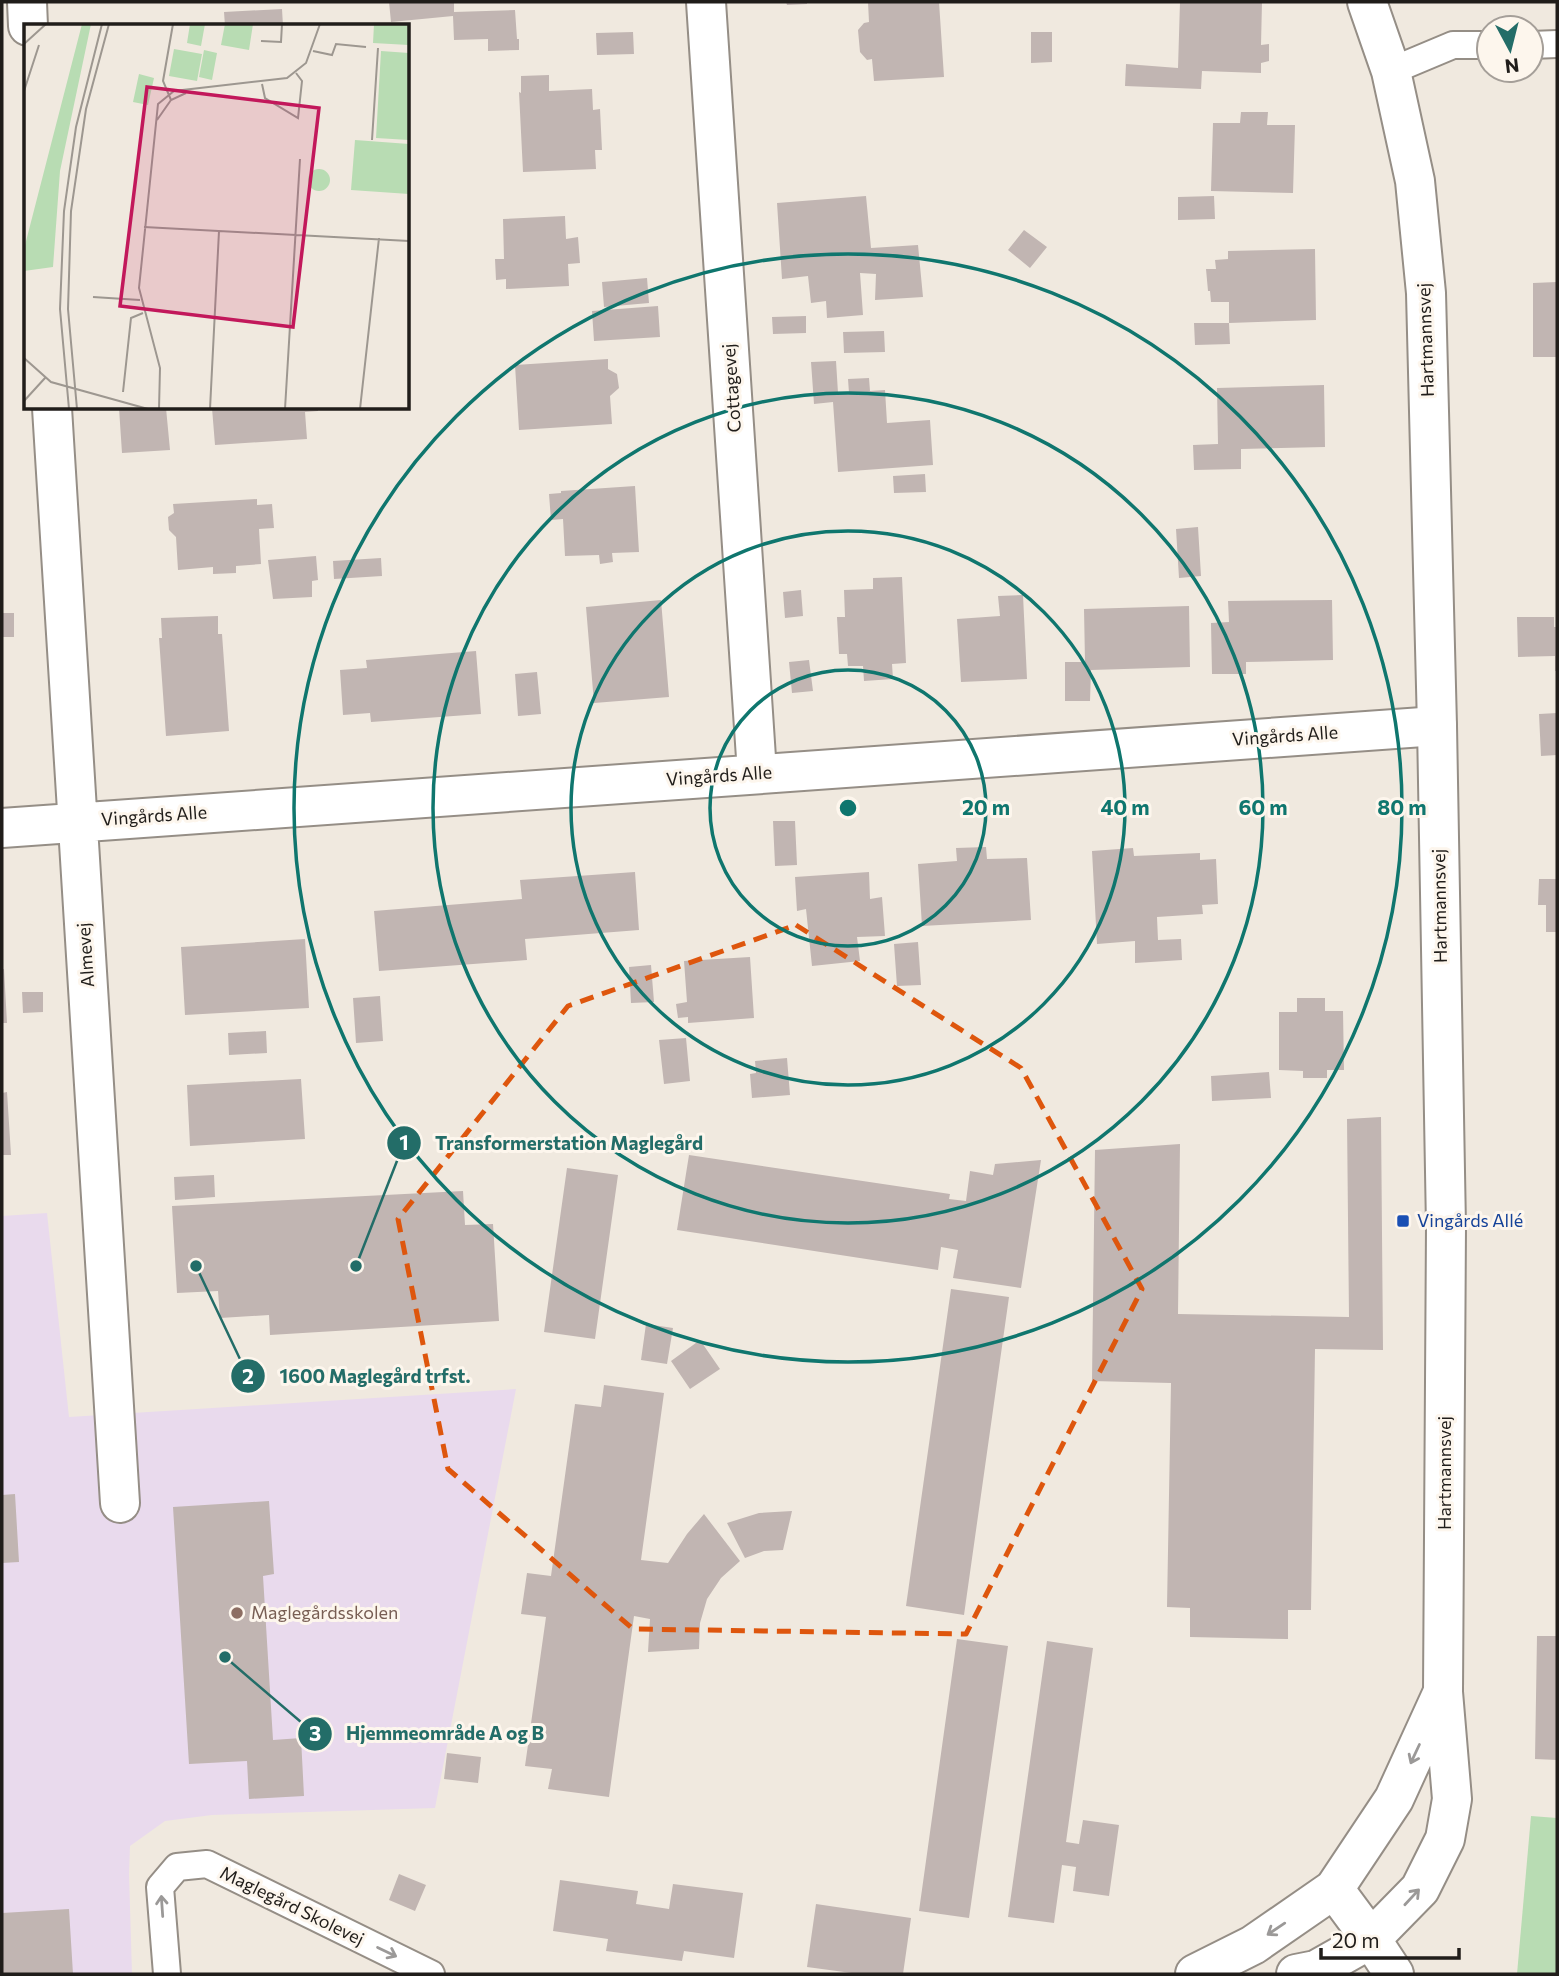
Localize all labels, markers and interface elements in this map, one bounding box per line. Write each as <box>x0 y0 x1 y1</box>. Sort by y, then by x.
north arrow <box>1475 14 1545 84</box>
inset map <box>24 24 410 410</box>
text: N <box>1504 54 1521 79</box>
street label: Hartmannsvej <box>1412 283 1438 398</box>
street label: Cottagevej <box>717 343 745 433</box>
street label: Vingårds Alle <box>1231 720 1339 750</box>
street label: Vingårds Alle <box>665 760 773 790</box>
text: 20 m <box>962 794 1010 819</box>
text: 40 m <box>1100 794 1150 819</box>
text: 60 m <box>1238 794 1288 819</box>
text: 80 m <box>1377 794 1427 819</box>
centre of rings <box>836 796 860 820</box>
street label: Vingårds Alle <box>100 800 208 830</box>
street label: Hartmannsvej <box>1427 849 1451 963</box>
street label: Almevej <box>72 922 98 988</box>
callout: Transformerstation Maglegård <box>386 1123 717 1163</box>
text: 1 <box>399 1129 409 1154</box>
text: Transformerstation Maglegård <box>435 1131 703 1154</box>
place label: Vingårds Allé <box>1417 1209 1523 1231</box>
marker: Vingårds Allé <box>1395 1213 1411 1229</box>
callout: 1600 Maglegård trfst. <box>230 1356 484 1396</box>
text: 2 <box>242 1363 254 1388</box>
text: 1600 Maglegård trfst. <box>280 1364 470 1387</box>
street label: Hartmannsvej <box>1433 1416 1455 1530</box>
place label: Maglegårdsskolen <box>251 1601 398 1623</box>
marker: Maglegårdsskolen <box>229 1605 245 1621</box>
callout: Hjemmeområde A og B <box>297 1714 558 1754</box>
text: 3 <box>309 1720 321 1745</box>
text: Hjemmeområde A og B <box>346 1721 544 1744</box>
one-way arrow <box>1408 1743 1421 1765</box>
street label: Maglegård Skolevej <box>217 1861 368 1950</box>
one-way arrow <box>1403 1889 1420 1906</box>
one-way arrow <box>155 1895 168 1918</box>
scale bar <box>1321 1916 1459 1960</box>
one-way arrow <box>1267 1922 1286 1936</box>
text: 20 m <box>1332 1927 1380 1952</box>
one-way arrow <box>376 1946 397 1960</box>

